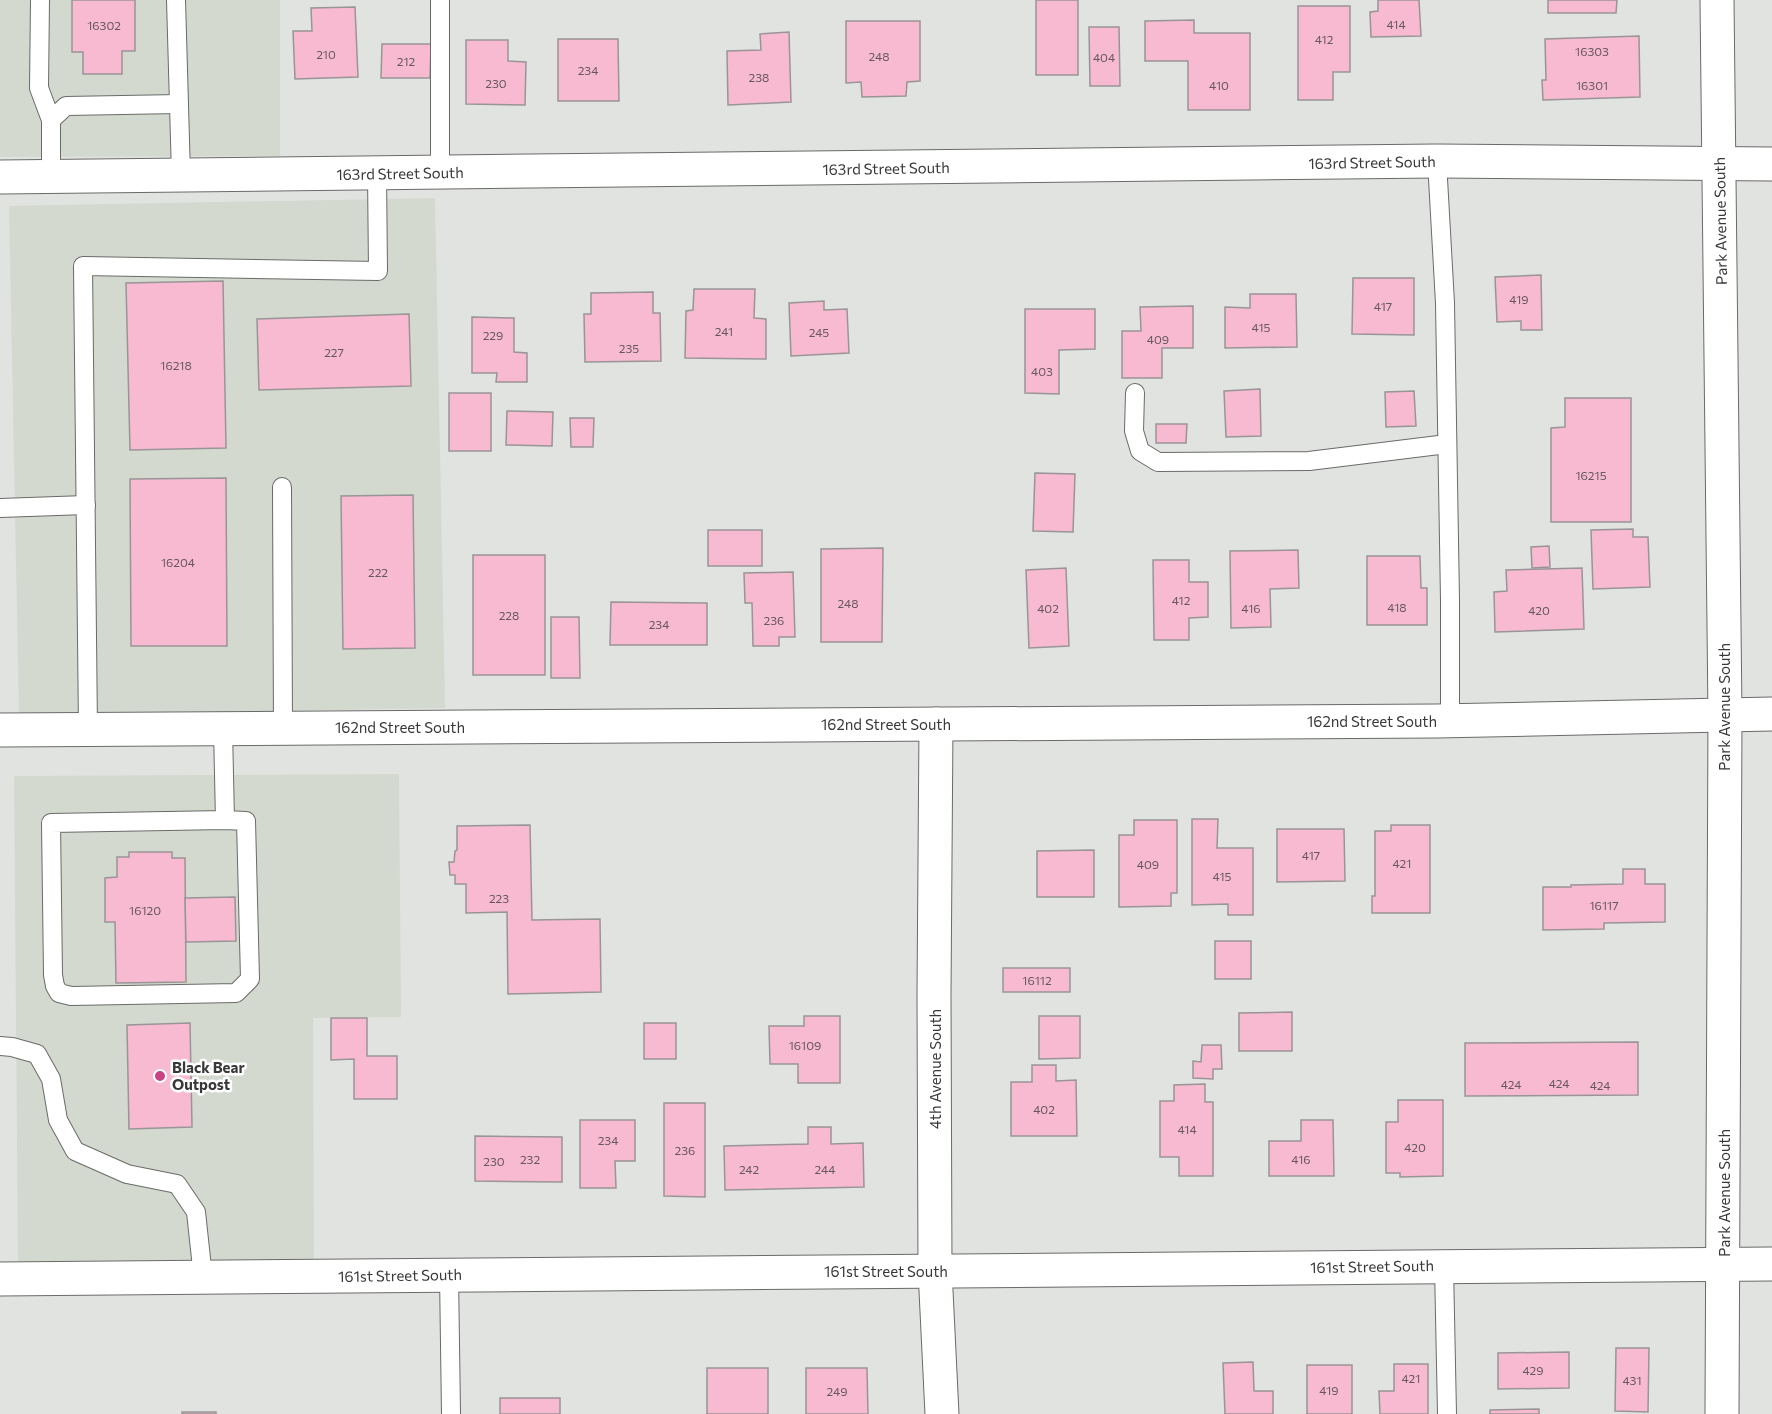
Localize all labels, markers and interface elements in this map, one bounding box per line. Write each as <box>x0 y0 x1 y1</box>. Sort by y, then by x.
house number: 414 <box>1386 17 1406 31</box>
house number: 16302 <box>87 18 121 32</box>
house number: 412 <box>1315 32 1334 46</box>
house number: 16303 <box>1575 44 1609 58</box>
house number: 210 <box>316 47 336 61</box>
house number: 248 <box>869 49 889 63</box>
house number: 404 <box>1093 50 1115 64</box>
house number: 212 <box>397 54 416 68</box>
house number: 234 <box>578 63 598 77</box>
house number: 238 <box>749 70 769 84</box>
house number: 230 <box>485 76 507 90</box>
house number: 410 <box>1209 78 1229 92</box>
house number: 16301 <box>1576 78 1608 92</box>
street label: 163rd Street South <box>1308 152 1436 172</box>
street label: Park Avenue South <box>1710 157 1730 285</box>
street label: 163rd Street South <box>822 158 950 178</box>
street label: 163rd Street South <box>336 163 464 183</box>
house number: 419 <box>1509 292 1529 306</box>
house number: 417 <box>1374 299 1392 313</box>
house number: 415 <box>1252 320 1271 334</box>
house number: 241 <box>715 324 733 338</box>
house number: 245 <box>809 325 829 339</box>
house number: 229 <box>483 328 503 342</box>
house number: 409 <box>1147 332 1169 346</box>
house number: 235 <box>619 341 639 355</box>
house number: 227 <box>324 345 344 359</box>
house number: 16218 <box>160 358 192 372</box>
house number: 403 <box>1031 364 1053 378</box>
house number: 16215 <box>1575 468 1607 482</box>
house number: 16204 <box>161 555 195 569</box>
house number: 222 <box>368 565 388 579</box>
house number: 412 <box>1172 593 1191 607</box>
house number: 248 <box>838 596 858 610</box>
house number: 418 <box>1387 600 1407 614</box>
house number: 402 <box>1037 601 1059 615</box>
house number: 416 <box>1241 601 1261 615</box>
house number: 420 <box>1528 603 1550 617</box>
house number: 228 <box>499 608 519 622</box>
house number: 236 <box>764 613 784 627</box>
house number: 234 <box>649 617 669 631</box>
street label: Park Avenue South <box>1715 643 1733 771</box>
street label: 162nd Street South <box>1307 712 1437 730</box>
street label: 162nd Street South <box>821 715 951 733</box>
street label: 162nd Street South <box>335 718 465 736</box>
house number: 417 <box>1302 848 1320 862</box>
house number: 421 <box>1393 856 1411 870</box>
house number: 409 <box>1137 857 1159 871</box>
house number: 415 <box>1213 869 1232 883</box>
house number: 223 <box>489 891 509 905</box>
house number: 16117 <box>1589 898 1619 912</box>
house number: 16120 <box>129 903 161 917</box>
house number: 16112 <box>1022 973 1052 987</box>
street label: 4th Avenue South <box>926 1009 944 1129</box>
house number: 16109 <box>789 1038 821 1052</box>
place label: Black Bear Outpost <box>172 1058 245 1093</box>
marker: Black Bear Outpost <box>153 1069 167 1083</box>
house number: 424 <box>1549 1076 1569 1090</box>
house number: 424 <box>1501 1077 1521 1091</box>
house number: 424 <box>1590 1078 1610 1092</box>
house number: 402 <box>1033 1102 1055 1116</box>
house number: 414 <box>1177 1122 1197 1136</box>
street label: Park Avenue South <box>1715 1129 1733 1257</box>
house number: 234 <box>598 1133 618 1147</box>
house number: 420 <box>1404 1140 1426 1154</box>
house number: 236 <box>675 1143 695 1157</box>
house number: 232 <box>520 1152 540 1166</box>
house number: 416 <box>1291 1152 1311 1166</box>
house number: 230 <box>483 1154 505 1168</box>
house number: 242 <box>739 1162 759 1176</box>
house number: 244 <box>815 1162 835 1176</box>
street label: 161st Street South <box>1310 1256 1434 1276</box>
street label: 161st Street South <box>824 1262 948 1280</box>
street label: 161st Street South <box>338 1265 462 1285</box>
house number: 429 <box>1523 1363 1543 1377</box>
house number: 421 <box>1402 1371 1420 1385</box>
house number: 431 <box>1622 1373 1642 1387</box>
house number: 419 <box>1319 1383 1339 1397</box>
house number: 249 <box>827 1384 847 1398</box>

